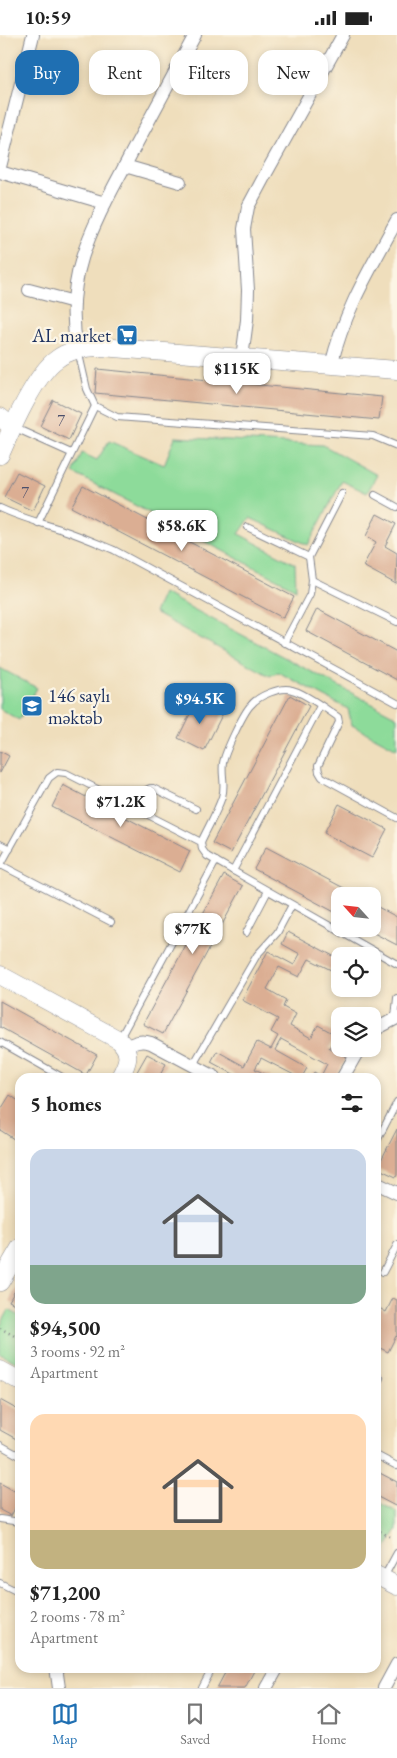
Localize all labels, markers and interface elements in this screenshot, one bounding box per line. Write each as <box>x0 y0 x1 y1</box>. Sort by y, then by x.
text: 10:59 <box>25 5 71 30</box>
chip: Buy <box>15 50 79 95</box>
chip: Rent <box>89 50 160 95</box>
chip: Filters <box>170 50 248 95</box>
chip: New <box>258 50 328 95</box>
place label: AL market <box>31 323 111 348</box>
supermarket icon: AL market <box>115 323 139 347</box>
pin: $115K <box>202 353 272 395</box>
text: $115K <box>215 358 259 379</box>
house number: 7 <box>57 410 65 431</box>
house number: 7 <box>21 482 29 503</box>
pin: $58.6K <box>141 509 223 552</box>
text: $58.6K <box>158 515 206 536</box>
place label: 146 saylı məktəb <box>48 683 111 730</box>
pin: $94.5K <box>159 683 241 725</box>
text: $94.5K <box>176 688 224 709</box>
school or university icon: 146 saylı məktəb <box>20 694 44 718</box>
pin: $71.2K <box>80 785 162 828</box>
text: $71.2K <box>97 791 145 812</box>
north arrow <box>331 887 381 937</box>
map controls <box>331 887 381 1057</box>
pin: $77K <box>163 913 223 955</box>
text: $77K <box>175 918 211 939</box>
button: locate <box>331 947 381 997</box>
button: layers <box>331 1007 381 1057</box>
icon: filters <box>338 1089 366 1117</box>
text: 5 homes <box>30 1090 102 1117</box>
icon: home <box>153 1181 243 1271</box>
text: $94,500 <box>30 1314 100 1341</box>
text: 3 rooms · 92 m² <box>30 1341 125 1362</box>
text: Apartment <box>30 1362 98 1383</box>
icon: home <box>153 1446 243 1536</box>
text: $71,200 <box>30 1579 100 1606</box>
text: 2 rooms · 78 m² <box>30 1606 125 1627</box>
text: Apartment <box>30 1627 98 1648</box>
tab: Map <box>51 1700 79 1748</box>
tab: Saved <box>180 1700 210 1748</box>
tab: Home <box>312 1700 346 1748</box>

